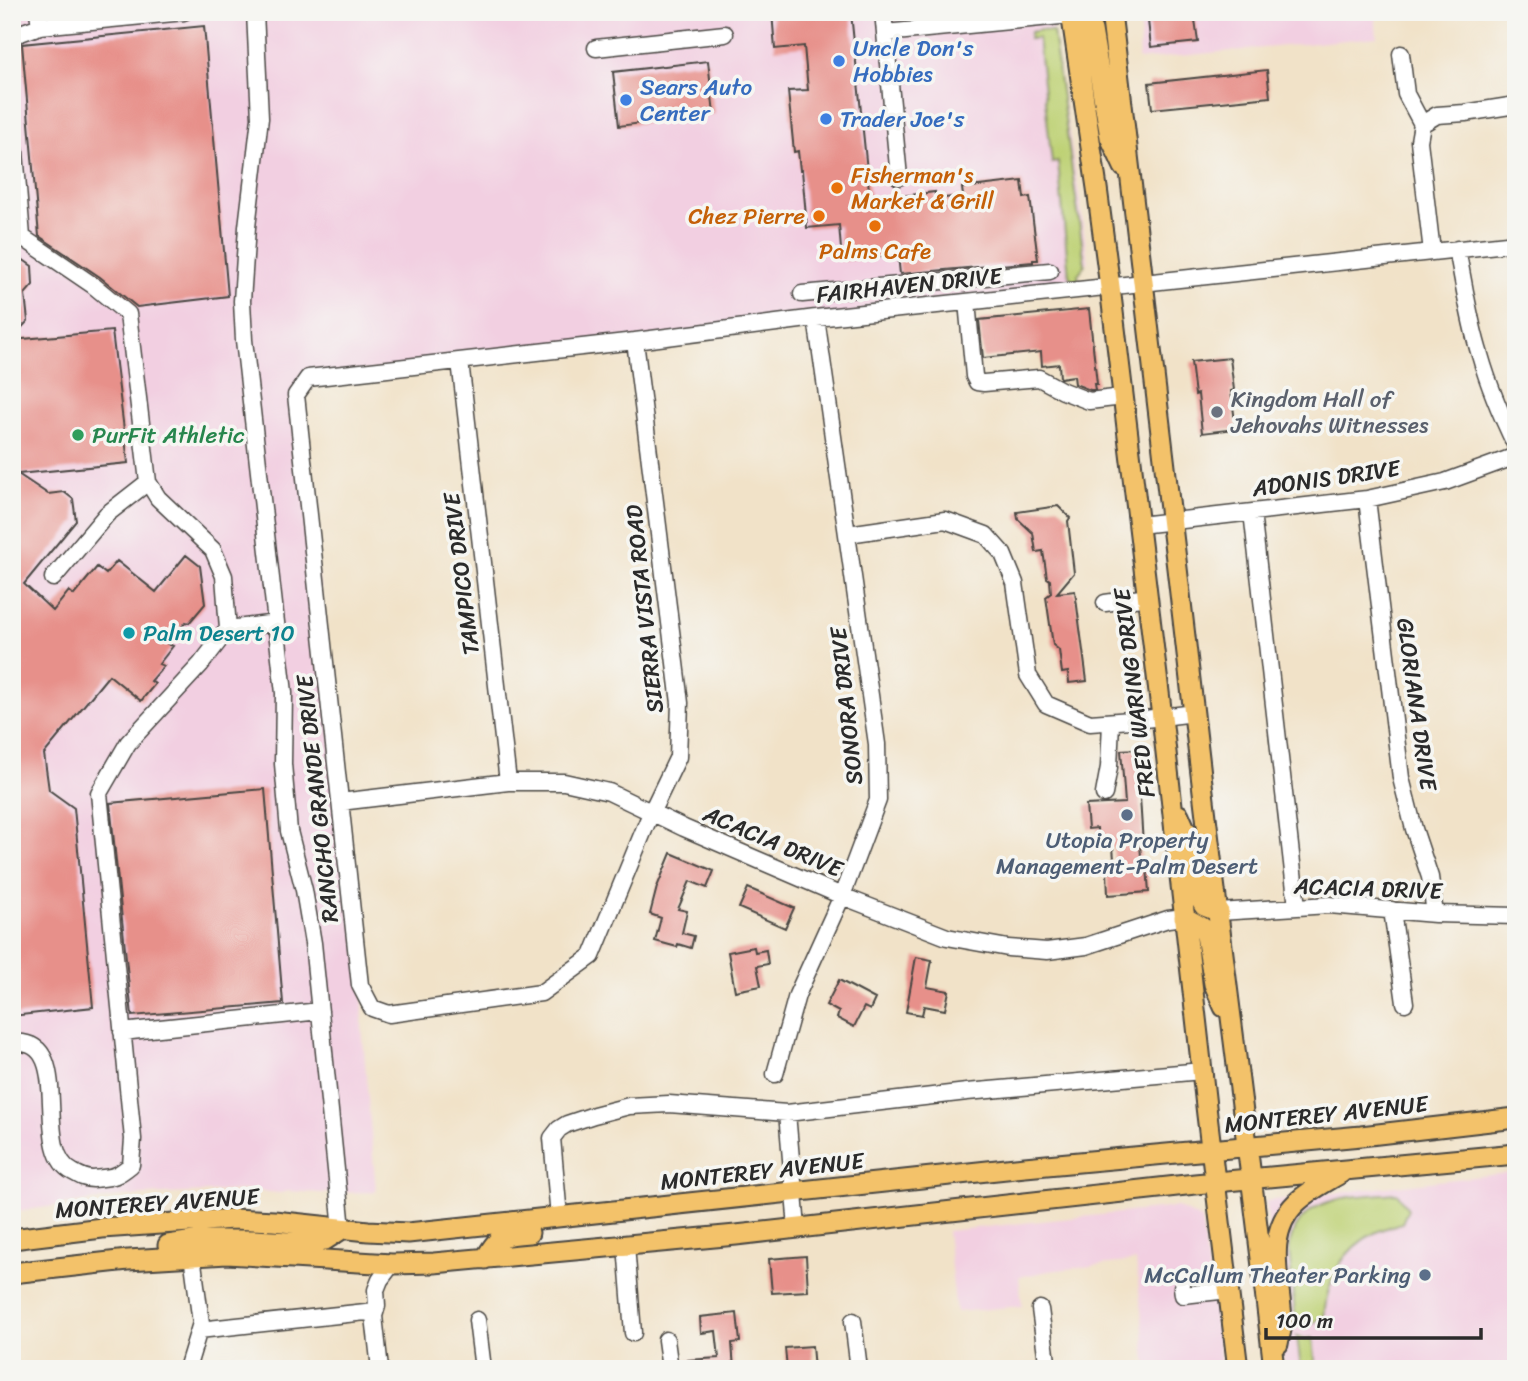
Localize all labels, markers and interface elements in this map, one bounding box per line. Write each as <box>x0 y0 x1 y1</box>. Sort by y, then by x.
place label: Uncle Don's Hobbies <box>853 28 974 95</box>
marker: Uncle Don's Hobbies <box>831 53 847 69</box>
place label: Sears Auto Center <box>640 67 752 134</box>
marker: Sears Auto Center <box>618 92 634 108</box>
place label: Trader Joe's <box>840 99 965 140</box>
marker: Trader Joe's <box>818 111 834 127</box>
place label: Fisherman's Market & Grill <box>851 155 994 222</box>
marker: Fisherman's Market & Grill <box>829 180 845 196</box>
place label: Chez Pierre <box>688 196 805 237</box>
marker: Chez Pierre <box>811 208 827 224</box>
marker: Palms Cafe <box>867 218 883 234</box>
place label: Palms Cafe <box>819 231 931 272</box>
street label: FAIRHAVEN DRIVE <box>814 255 1005 316</box>
place label: Kingdom Hall of Jehovahs Witnesses <box>1230 379 1429 446</box>
marker: Kingdom Hall of Jehovahs Witnesses <box>1209 404 1225 420</box>
place label: PurFit Athletic <box>92 415 245 456</box>
marker: PurFit Athletic <box>70 427 86 443</box>
street label: ADONIS DRIVE <box>1249 448 1404 509</box>
street label: TAMPICO DRIVE <box>431 489 492 657</box>
street label: SIERRA VISTA ROAD <box>613 502 676 715</box>
street label: FRED WARING DRIVE <box>1101 585 1168 800</box>
place label: Palm Desert 10 <box>143 613 295 654</box>
street label: GLORIANA DRIVE <box>1384 615 1449 794</box>
street label: SONORA DRIVE <box>818 624 875 787</box>
marker: Palm Desert 10 <box>121 625 137 641</box>
street label: RANCHO GRANDE DRIVE <box>284 672 351 925</box>
street label: ACACIA DRIVE <box>696 793 850 890</box>
marker: Utopia Property Management-Palm Desert <box>1119 807 1135 823</box>
place label: Utopia Property Management-Palm Desert <box>996 820 1258 887</box>
street label: ACACIA DRIVE <box>1292 865 1444 912</box>
street label: MONTEREY AVENUE <box>1222 1083 1431 1146</box>
street label: MONTEREY AVENUE <box>658 1140 867 1203</box>
street label: MONTEREY AVENUE <box>54 1176 262 1231</box>
place label: McCallum Theater Parking <box>1144 1255 1411 1296</box>
marker: McCallum Theater Parking <box>1417 1267 1433 1283</box>
scale bar <box>1266 1297 1481 1341</box>
text: 100 m <box>1276 1302 1333 1340</box>

